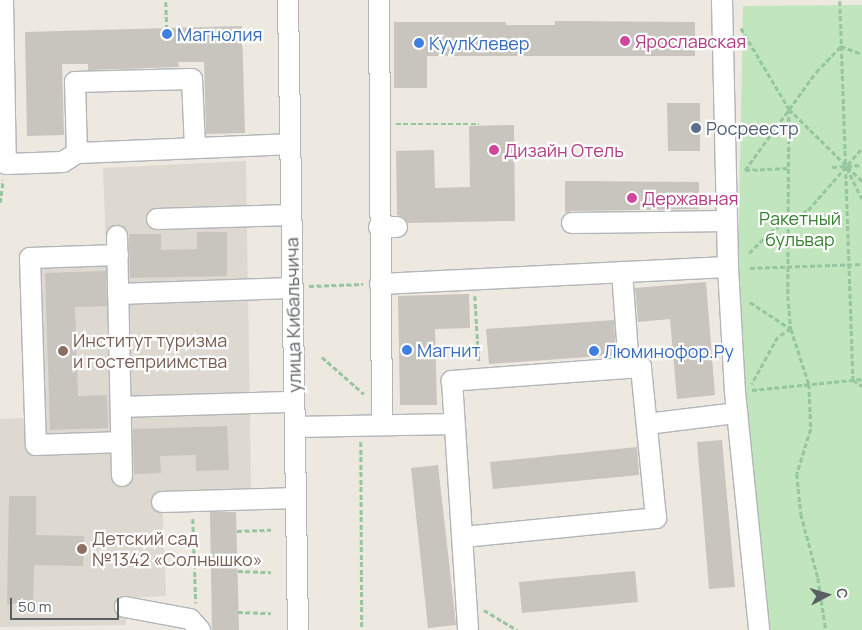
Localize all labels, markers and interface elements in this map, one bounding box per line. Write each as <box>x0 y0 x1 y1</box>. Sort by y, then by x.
place label: Магнолия <box>177 23 262 45</box>
marker: Магнолия <box>161 28 173 40</box>
place label: Ярославская <box>635 30 746 52</box>
place label: КуулКлевер <box>429 32 530 54</box>
marker: Ярославская <box>619 35 631 47</box>
marker: КуулКлевер <box>413 37 425 49</box>
place label: Росреестр <box>706 117 799 139</box>
marker: Росреестр <box>690 122 702 134</box>
place label: Дизайн Отель <box>504 139 624 161</box>
marker: Дизайн Отель <box>488 144 500 156</box>
place label: Державная <box>642 187 739 209</box>
marker: Державная <box>626 192 638 204</box>
park label: Ракетный бульвар <box>759 208 841 250</box>
street label: улица Кибальчича <box>281 237 305 393</box>
place label: Институт туризма и гостеприимства <box>73 330 227 372</box>
place label: Магнит <box>417 339 480 361</box>
place label: Люминофор.Ру <box>604 340 734 362</box>
marker: Магнит <box>401 344 413 356</box>
marker: Институт туризма и гостеприимства <box>57 345 69 357</box>
marker: Люминофор.Ру <box>588 345 600 357</box>
place label: Детский сад №1342 «Солнышко» <box>92 528 262 570</box>
marker: Детский сад №1342 «Солнышко» <box>76 543 88 555</box>
north arrow <box>802 570 852 620</box>
text: С <box>832 587 852 600</box>
scale bar <box>12 588 121 620</box>
text: 50 m <box>18 596 52 617</box>

